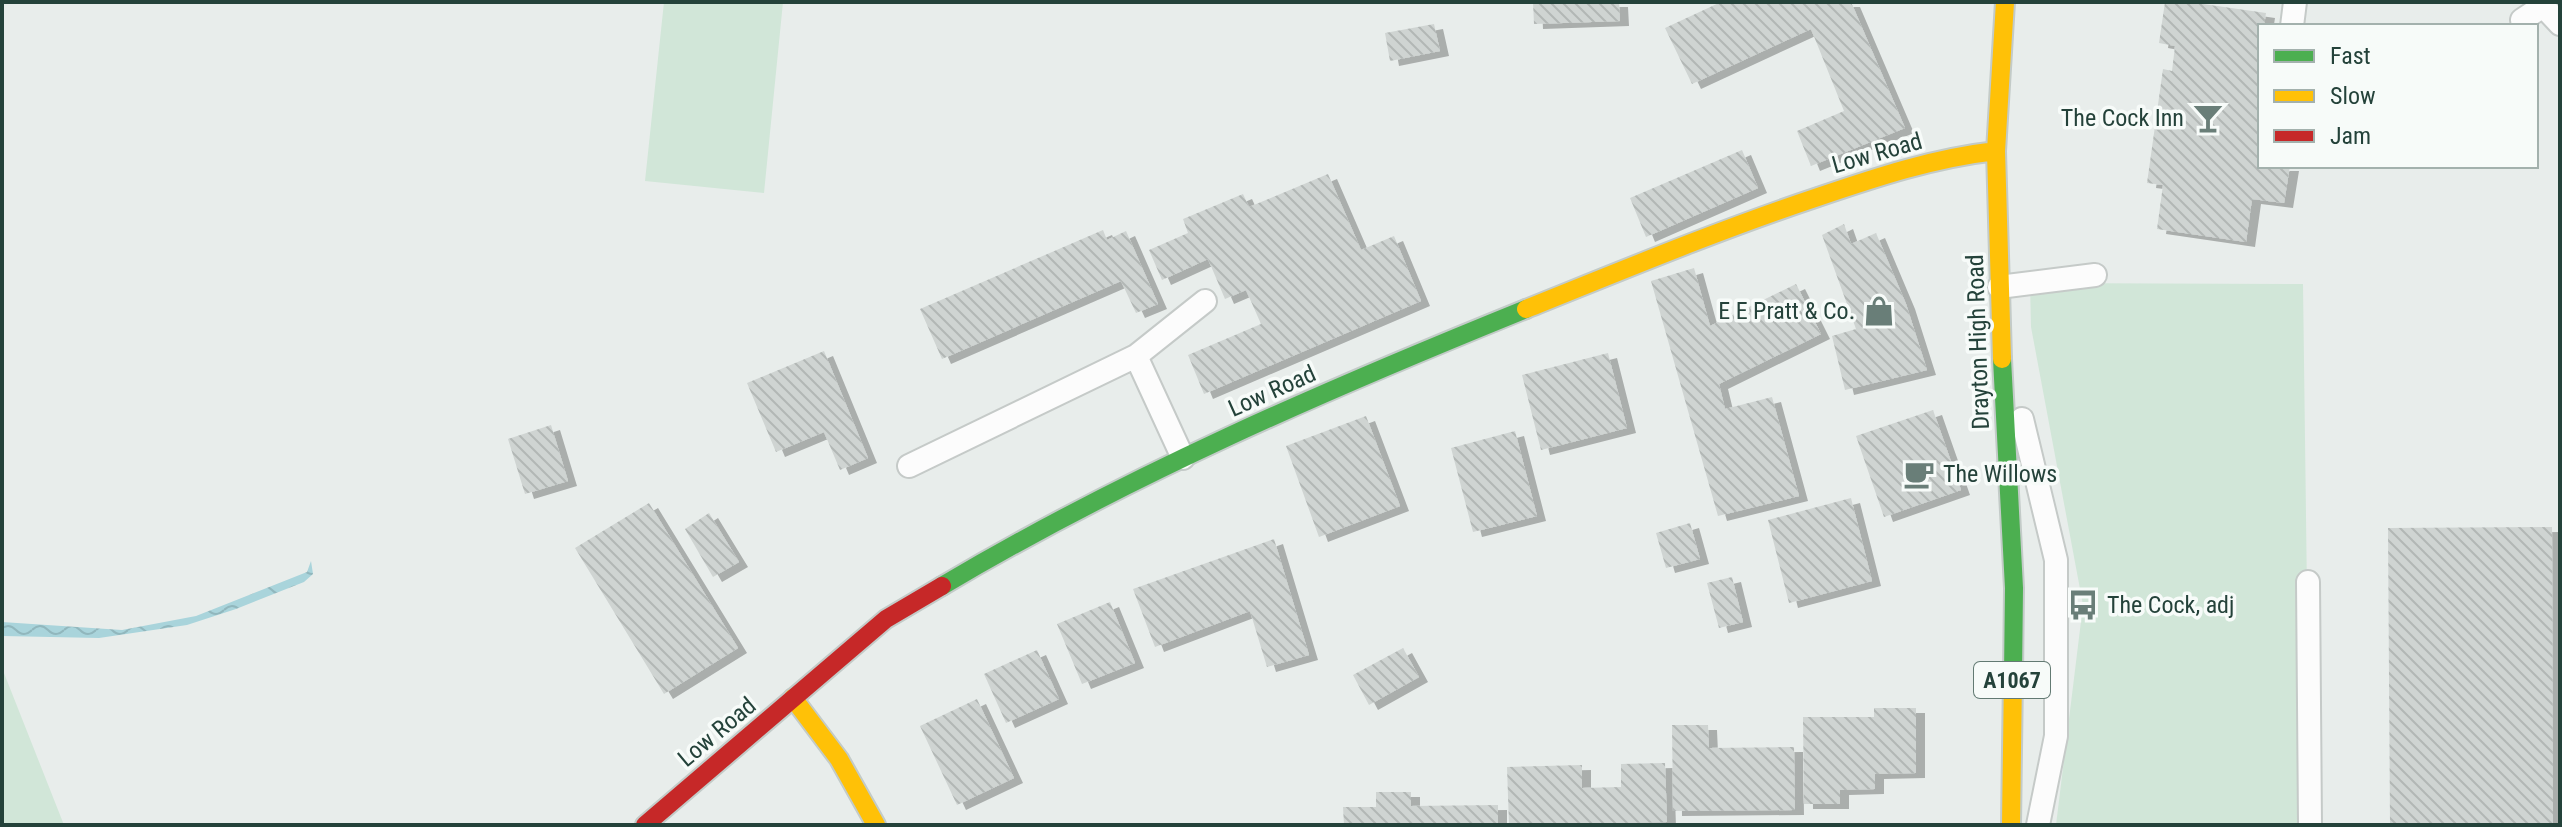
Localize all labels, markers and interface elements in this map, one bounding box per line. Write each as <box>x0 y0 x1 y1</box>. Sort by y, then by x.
legend <box>2258 24 2538 168</box>
text: Fast <box>2330 42 2371 70</box>
text: Slow <box>2330 82 2376 110</box>
bar icon: The Cock Inn <box>2191 101 2225 135</box>
place label: The Cock Inn <box>2061 104 2184 132</box>
text: Jam <box>2330 122 2371 150</box>
street label: Low Road <box>1829 127 1925 179</box>
street label: Drayton High Road <box>1961 254 1995 430</box>
shop icon: E E Pratt & Co. <box>1862 294 1896 328</box>
place label: E E Pratt & Co. <box>1718 297 1855 325</box>
street label: Low Road <box>1224 359 1320 423</box>
cafe icon: The Willows <box>1902 457 1936 491</box>
place label: The Willows <box>1943 460 2057 488</box>
bus stop icon: The Cock, adj <box>2066 588 2100 622</box>
place label: The Cock, adj <box>2107 591 2234 619</box>
road number: A1067 <box>1974 662 2050 698</box>
street label: Low Road <box>672 691 762 773</box>

